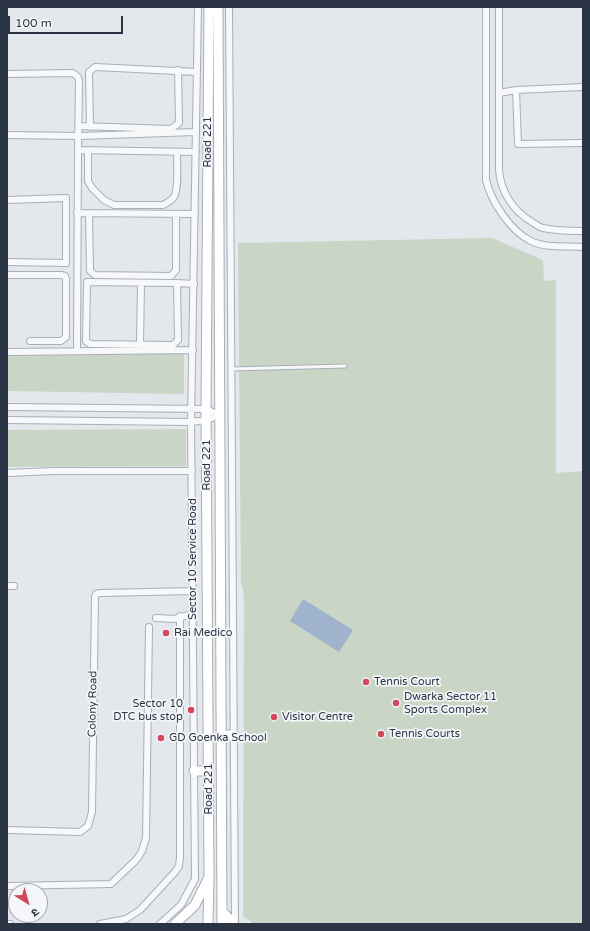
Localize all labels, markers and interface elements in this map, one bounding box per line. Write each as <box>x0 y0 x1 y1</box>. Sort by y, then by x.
scale bar <box>10 8 125 34</box>
text: 100 m <box>15 16 52 30</box>
street label: Road 221 <box>201 116 215 168</box>
street label: Road 221 <box>200 439 214 491</box>
street label: Sector 10 Service Road <box>186 498 200 620</box>
place label: Rai Medico <box>174 626 232 640</box>
marker: Rai Medico <box>161 628 171 638</box>
street label: Colony Road <box>86 671 100 737</box>
place label: Tennis Court <box>374 675 440 689</box>
marker: Tennis Court <box>361 677 371 687</box>
place label: Dwarka Sector 11 Sports Complex <box>404 690 497 716</box>
place label: Sector 10 DTC bus stop <box>113 697 183 723</box>
marker: Dwarka Sector 11 Sports Complex <box>391 698 401 708</box>
marker: Sector 10 DTC bus stop <box>186 705 196 715</box>
place label: Visitor Centre <box>282 710 353 724</box>
marker: Visitor Centre <box>269 712 279 722</box>
place label: Tennis Courts <box>389 727 460 741</box>
marker: Tennis Courts <box>376 729 386 739</box>
place label: GD Goenka School <box>169 731 267 745</box>
marker: GD Goenka School <box>156 733 166 743</box>
street label: Road 221 <box>202 763 216 815</box>
north arrow <box>8 883 48 923</box>
text: उ <box>28 905 41 919</box>

